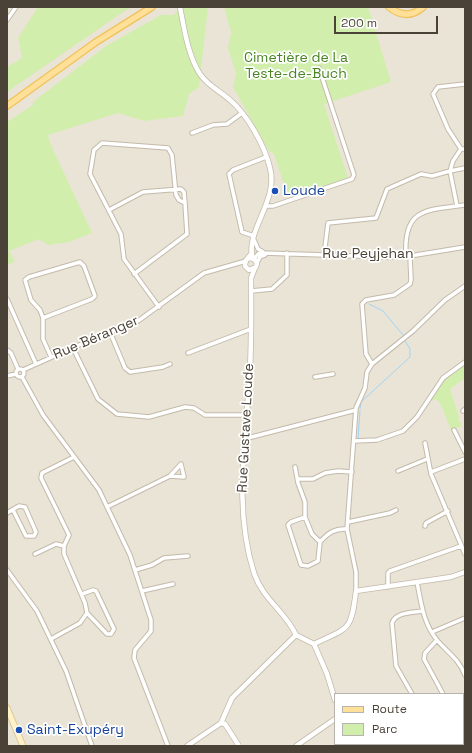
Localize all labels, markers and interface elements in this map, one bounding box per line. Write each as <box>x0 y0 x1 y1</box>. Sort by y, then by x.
scale bar <box>336 8 440 34</box>
text: 200 m <box>341 15 377 31</box>
park label: Cimetière de La Teste-de-Buch <box>244 50 348 82</box>
place label: Loude <box>283 183 325 199</box>
marker: Loude <box>270 186 280 196</box>
street label: Rue Peyjehan <box>322 246 414 262</box>
street label: Rue Béranger <box>51 312 141 364</box>
street label: Rue Gustave Loude <box>234 363 258 493</box>
legend <box>334 693 464 745</box>
text: Route <box>372 701 407 717</box>
text: Parc <box>372 721 397 737</box>
place label: Saint-Exupéry <box>27 722 124 738</box>
marker: Saint-Exupéry <box>14 725 24 735</box>

